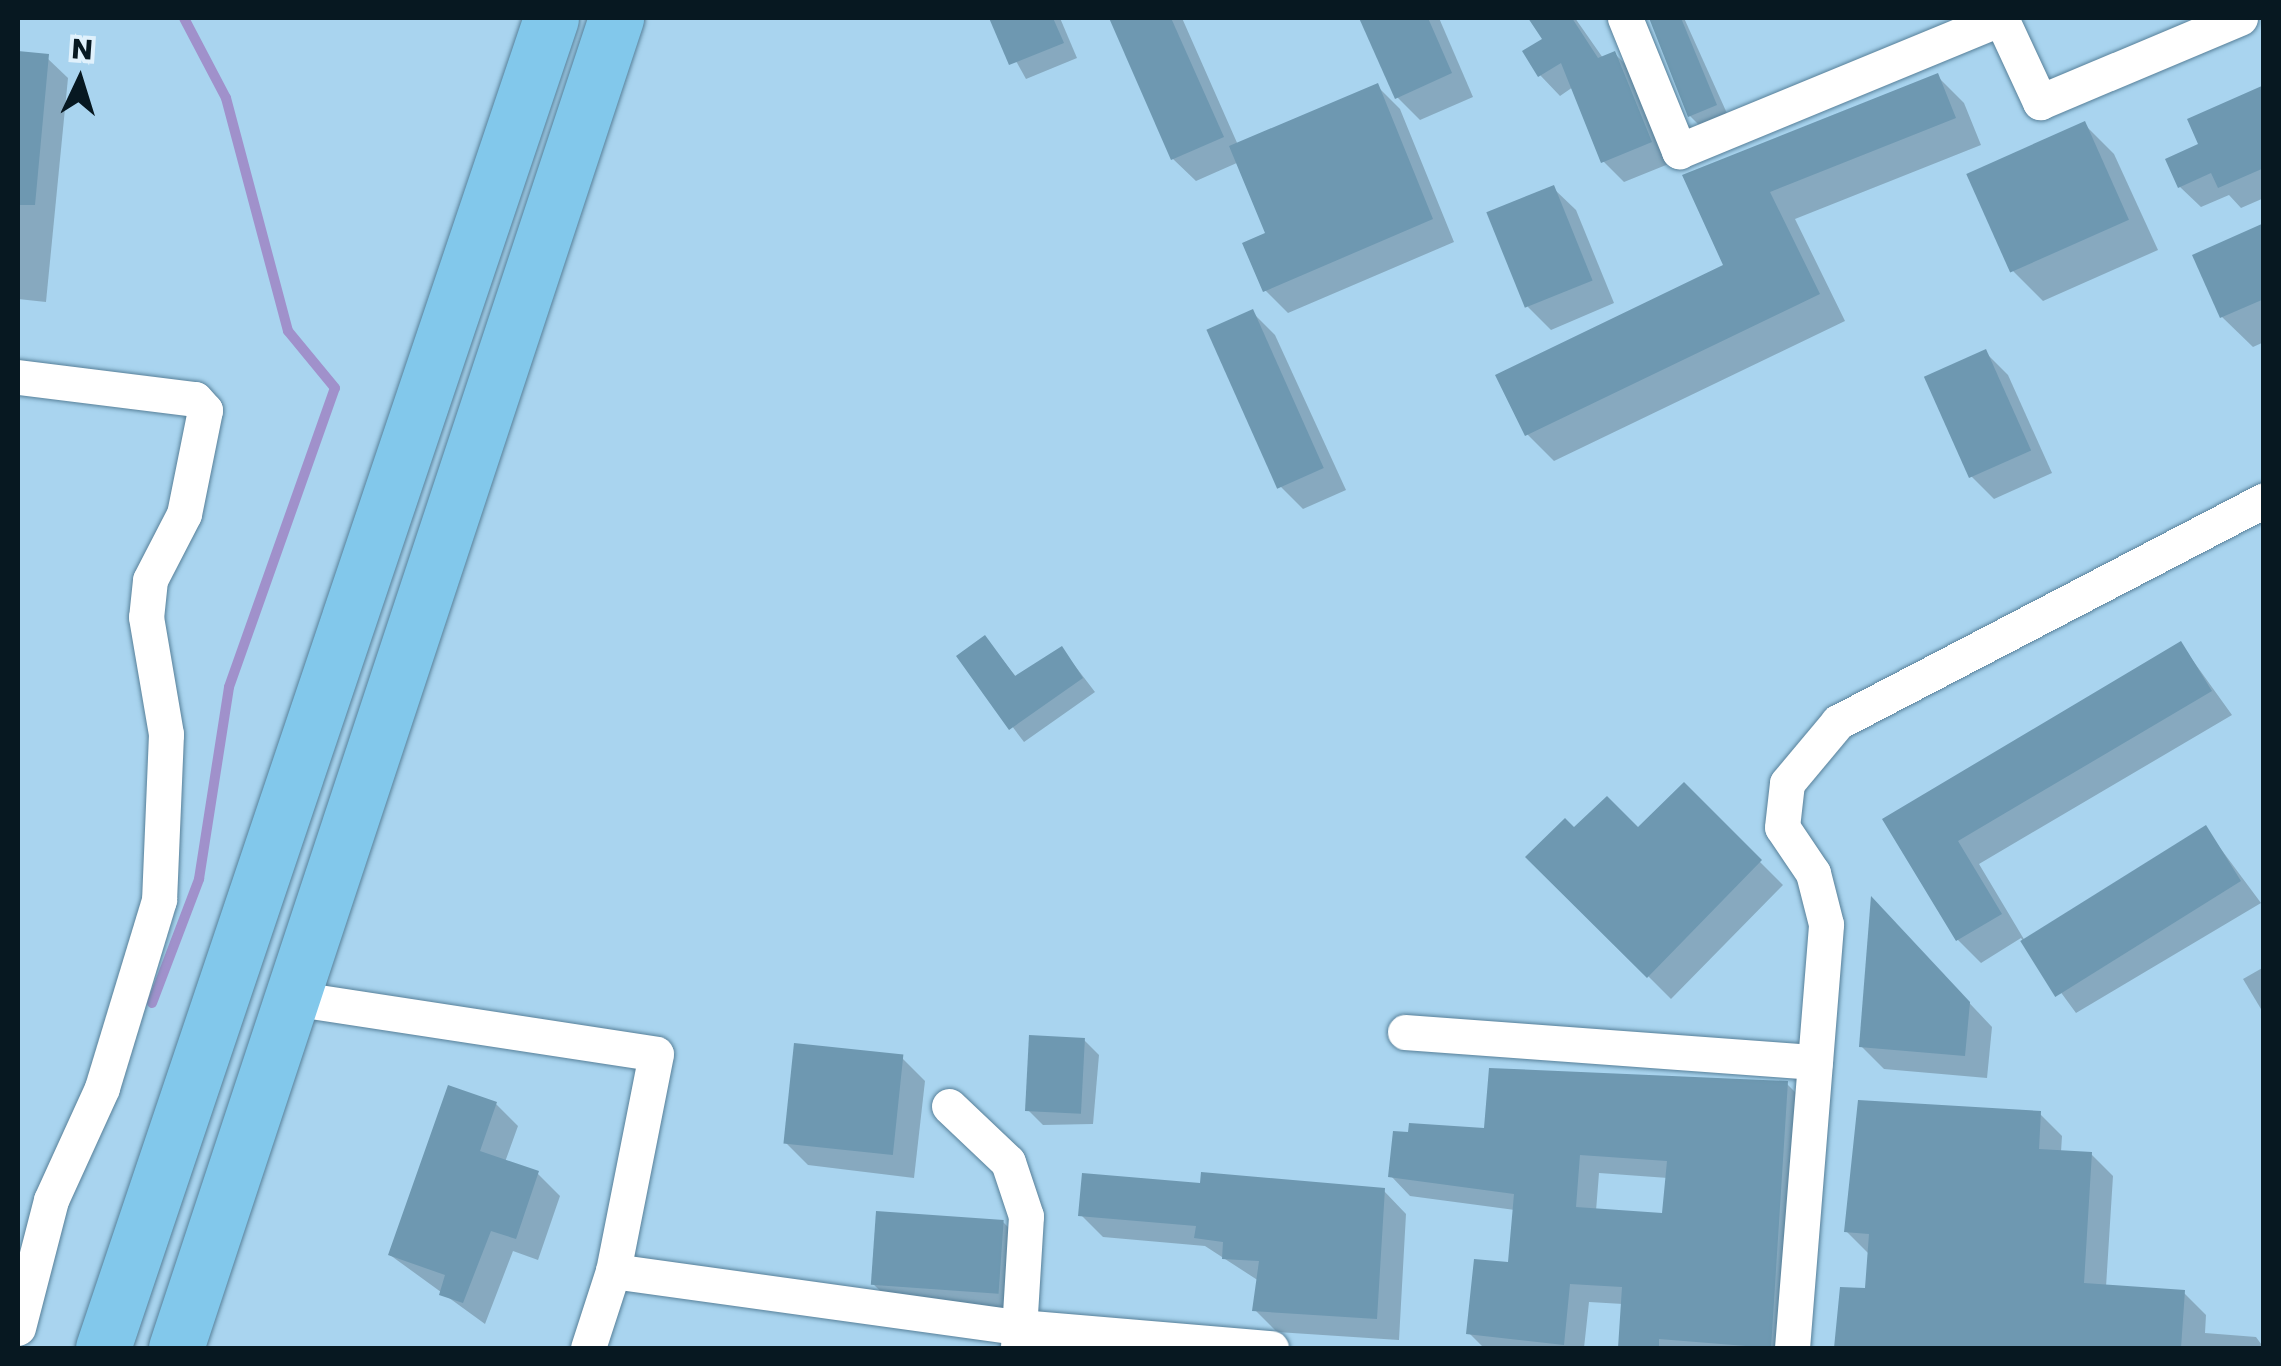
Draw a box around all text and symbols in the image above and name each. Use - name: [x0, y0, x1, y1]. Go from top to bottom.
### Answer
- text: N: [70, 29, 94, 70]
- north arrow: [30, 30, 130, 130]

